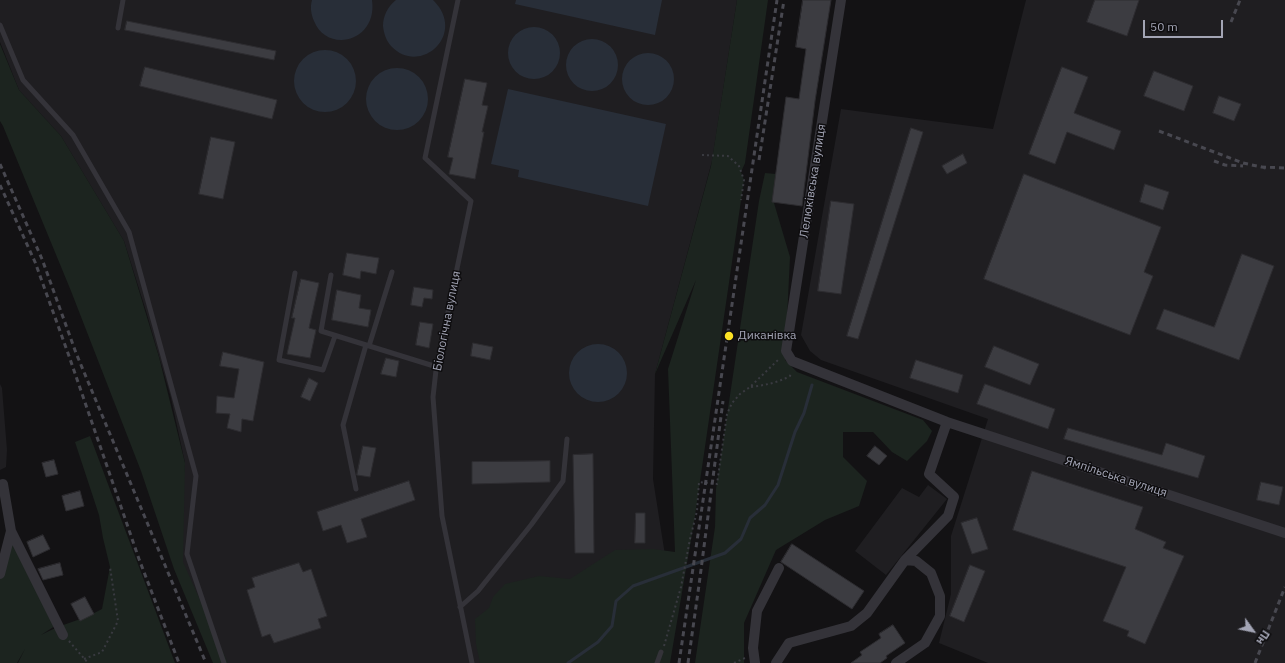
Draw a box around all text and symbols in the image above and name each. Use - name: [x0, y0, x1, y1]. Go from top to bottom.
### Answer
- scale bar: [1145, 12, 1225, 38]
- text: 50 m: [1150, 19, 1178, 34]
- street label: Лелюківська вулиця: [797, 123, 829, 239]
- street label: Біологічна вулиця: [430, 270, 464, 372]
- place label: Диканівка: [738, 329, 796, 343]
- marker: Диканівка: [723, 330, 735, 342]
- street label: Ямпільська вулиця: [1063, 454, 1169, 500]
- north arrow: [1233, 611, 1273, 651]
- text: Пн: [1253, 628, 1273, 647]

